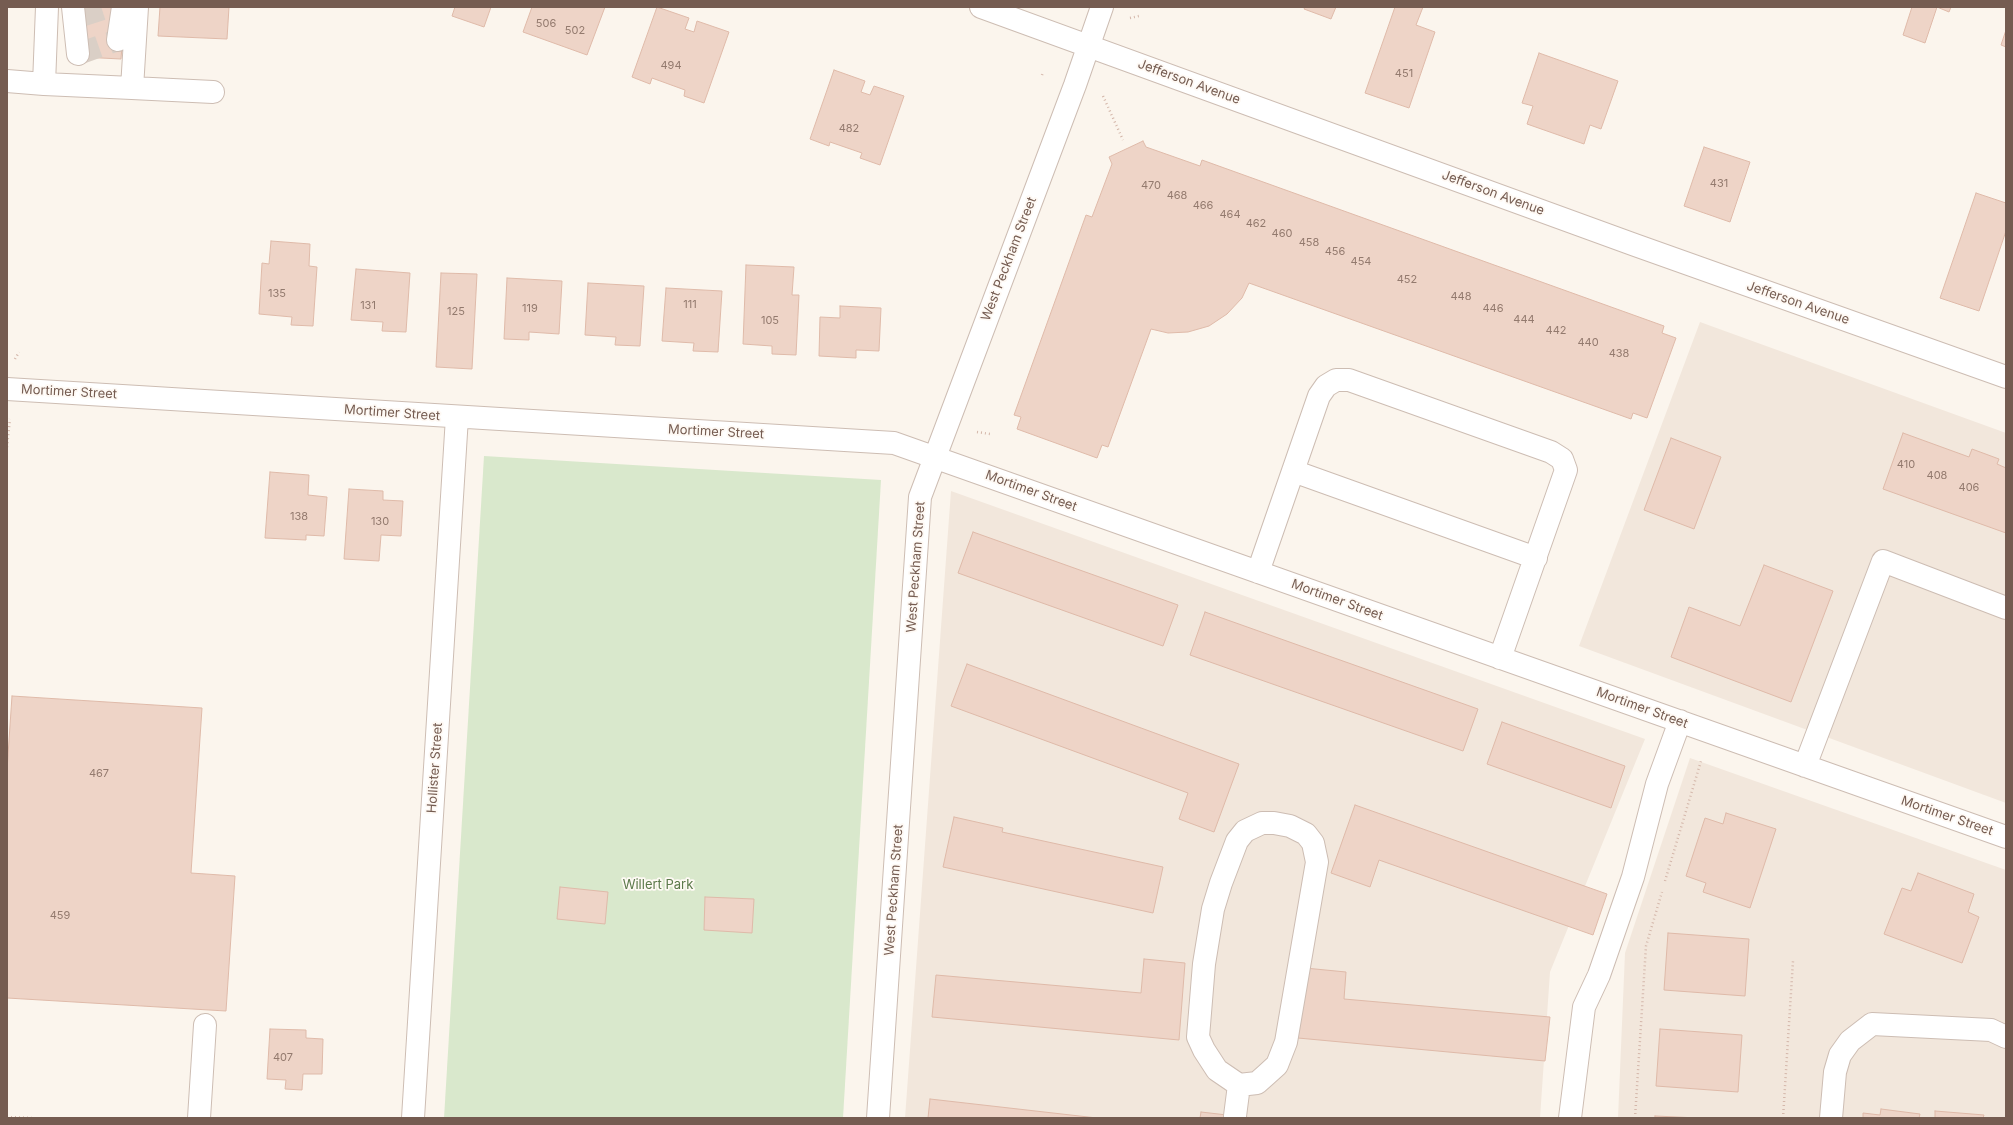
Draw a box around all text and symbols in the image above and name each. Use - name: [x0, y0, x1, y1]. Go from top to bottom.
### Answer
- house number: 506: [536, 17, 556, 31]
- house number: 502: [565, 24, 585, 38]
- street label: Jefferson Avenue: [1136, 56, 1242, 108]
- house number: 494: [660, 59, 682, 73]
- house number: 451: [1395, 67, 1413, 81]
- house number: 482: [839, 122, 859, 136]
- street label: Jefferson Avenue: [1440, 167, 1546, 219]
- house number: 431: [1710, 177, 1728, 191]
- house number: 470: [1141, 179, 1161, 193]
- house number: 468: [1167, 189, 1187, 203]
- street label: West Peckham Street: [978, 195, 1040, 323]
- house number: 466: [1193, 199, 1213, 213]
- house number: 464: [1219, 208, 1241, 222]
- house number: 462: [1246, 217, 1266, 231]
- house number: 460: [1272, 227, 1292, 241]
- house number: 458: [1299, 236, 1319, 250]
- house number: 456: [1325, 245, 1345, 259]
- house number: 454: [1351, 255, 1371, 269]
- house number: 452: [1397, 273, 1417, 287]
- street label: Jefferson Avenue: [1744, 278, 1852, 328]
- house number: 135: [268, 287, 286, 301]
- house number: 448: [1450, 290, 1472, 304]
- house number: 111: [683, 298, 697, 312]
- house number: 131: [360, 299, 376, 313]
- house number: 119: [522, 302, 538, 316]
- house number: 446: [1482, 302, 1504, 316]
- house number: 125: [447, 305, 465, 319]
- house number: 444: [1513, 313, 1535, 327]
- house number: 105: [761, 314, 779, 328]
- house number: 442: [1546, 324, 1566, 338]
- house number: 440: [1577, 336, 1599, 350]
- house number: 438: [1609, 347, 1629, 361]
- street label: Mortimer Street: [21, 382, 117, 402]
- street label: Mortimer Street: [343, 402, 441, 424]
- street label: Mortimer Street: [668, 422, 764, 442]
- house number: 410: [1897, 458, 1915, 472]
- street label: Mortimer Street: [983, 467, 1079, 515]
- house number: 408: [1927, 469, 1947, 483]
- house number: 406: [1959, 481, 1979, 495]
- street label: West Peckham Street: [904, 501, 928, 633]
- house number: 138: [290, 510, 308, 524]
- house number: 130: [371, 515, 389, 529]
- street label: Mortimer Street: [1289, 576, 1385, 624]
- street label: Mortimer Street: [1594, 684, 1690, 732]
- street label: Hollister Street: [424, 722, 446, 814]
- house number: 467: [89, 767, 109, 781]
- street label: Mortimer Street: [1899, 793, 1995, 839]
- street label: West Peckham Street: [882, 824, 906, 956]
- park label: Willert Park: [623, 877, 693, 893]
- house number: 459: [50, 909, 70, 923]
- house number: 407: [273, 1051, 293, 1065]

